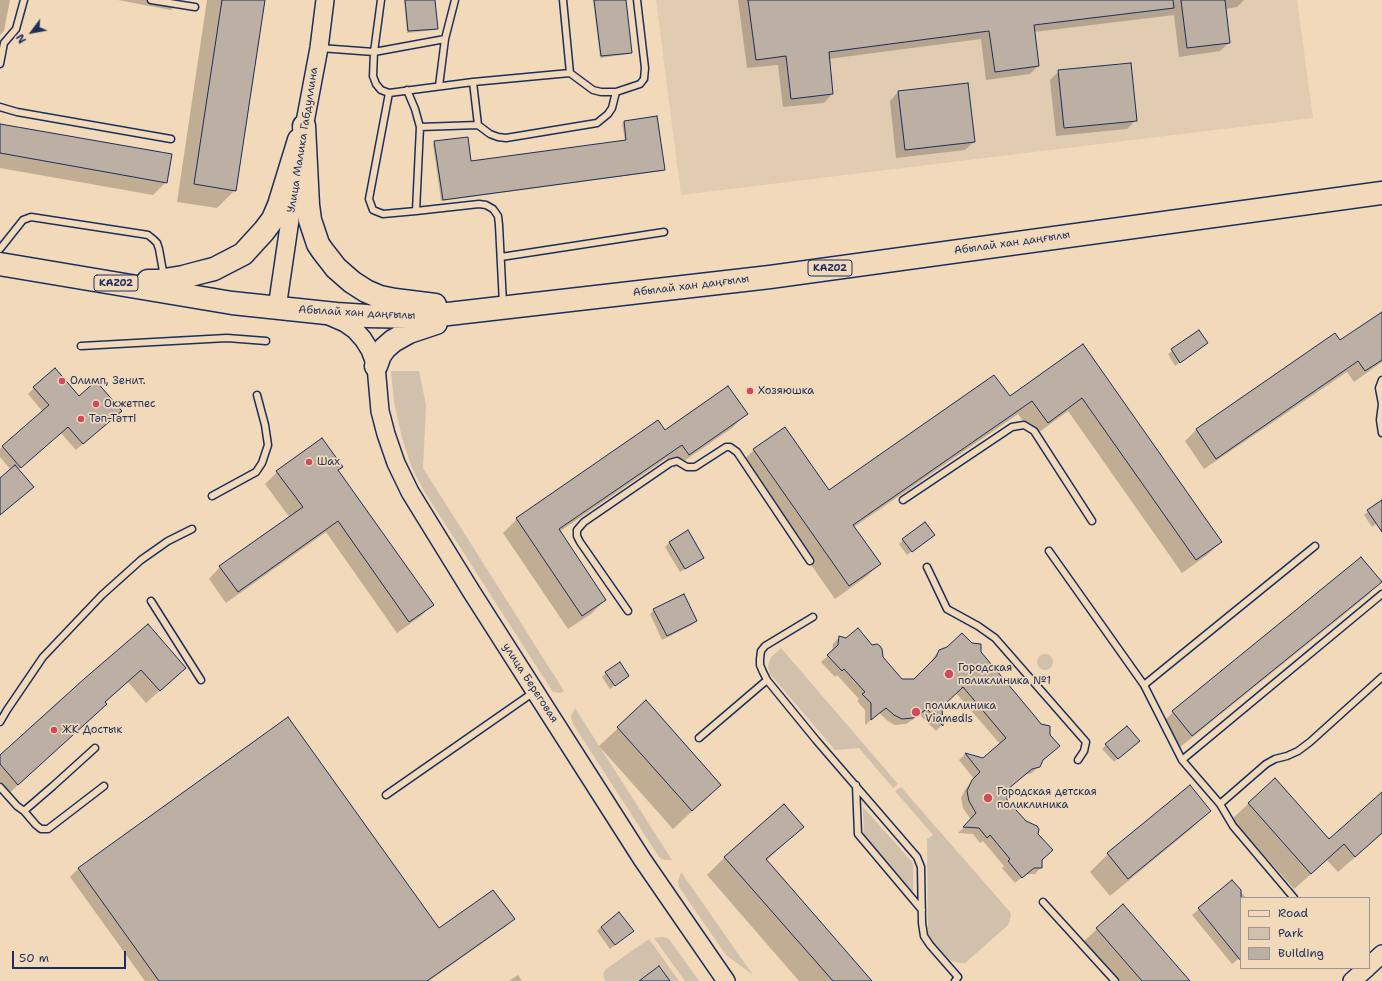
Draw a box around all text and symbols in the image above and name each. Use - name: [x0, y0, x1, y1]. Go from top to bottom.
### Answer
- north arrow: [12, 12, 52, 52]
- text: N: [13, 31, 30, 46]
- street label: Улица Малика Габдуллина: [285, 66, 321, 214]
- street label: Абылай хан даңғылы: [953, 228, 1071, 258]
- road number: KАZ02: [808, 260, 852, 276]
- street label: Абылай хан даңғылы: [632, 272, 750, 300]
- road number: KАZ02: [94, 275, 138, 291]
- street label: Абылай хан даңғылы: [298, 303, 416, 323]
- place label: Олимп, Зенит.: [70, 374, 146, 388]
- marker: Олимп, Зенит.: [57, 376, 67, 386]
- place label: Хозяюшка: [758, 384, 814, 398]
- marker: Хозяюшка: [745, 386, 755, 396]
- place label: Окжетпес: [104, 397, 156, 411]
- marker: Окжетпес: [91, 399, 101, 409]
- place label: Тәп-Тәтті: [89, 412, 136, 426]
- marker: Тәп-Тәтті: [76, 414, 86, 424]
- place label: Шах: [317, 455, 340, 469]
- marker: Шах: [304, 457, 314, 467]
- street label: улица Береговая: [499, 641, 561, 725]
- place label: Городская поликлиника №1: [958, 661, 1051, 687]
- marker: Городская поликлиника №1: [943, 668, 955, 680]
- place label: поликлиника Viamedis: [925, 699, 996, 725]
- marker: поликлиника Viamedis: [910, 706, 922, 718]
- place label: ЖК Достык: [62, 723, 122, 737]
- marker: ЖК Достык: [49, 725, 59, 735]
- place label: Городская детская поликлиника: [997, 785, 1097, 811]
- marker: Городская детская поликлиника: [982, 792, 994, 804]
- legend: [1240, 897, 1370, 969]
- text: Road: [1278, 905, 1308, 921]
- text: Park: [1278, 925, 1304, 941]
- scale bar: [14, 943, 128, 969]
- text: Building: [1278, 945, 1324, 961]
- text: 50 m: [19, 950, 49, 966]

